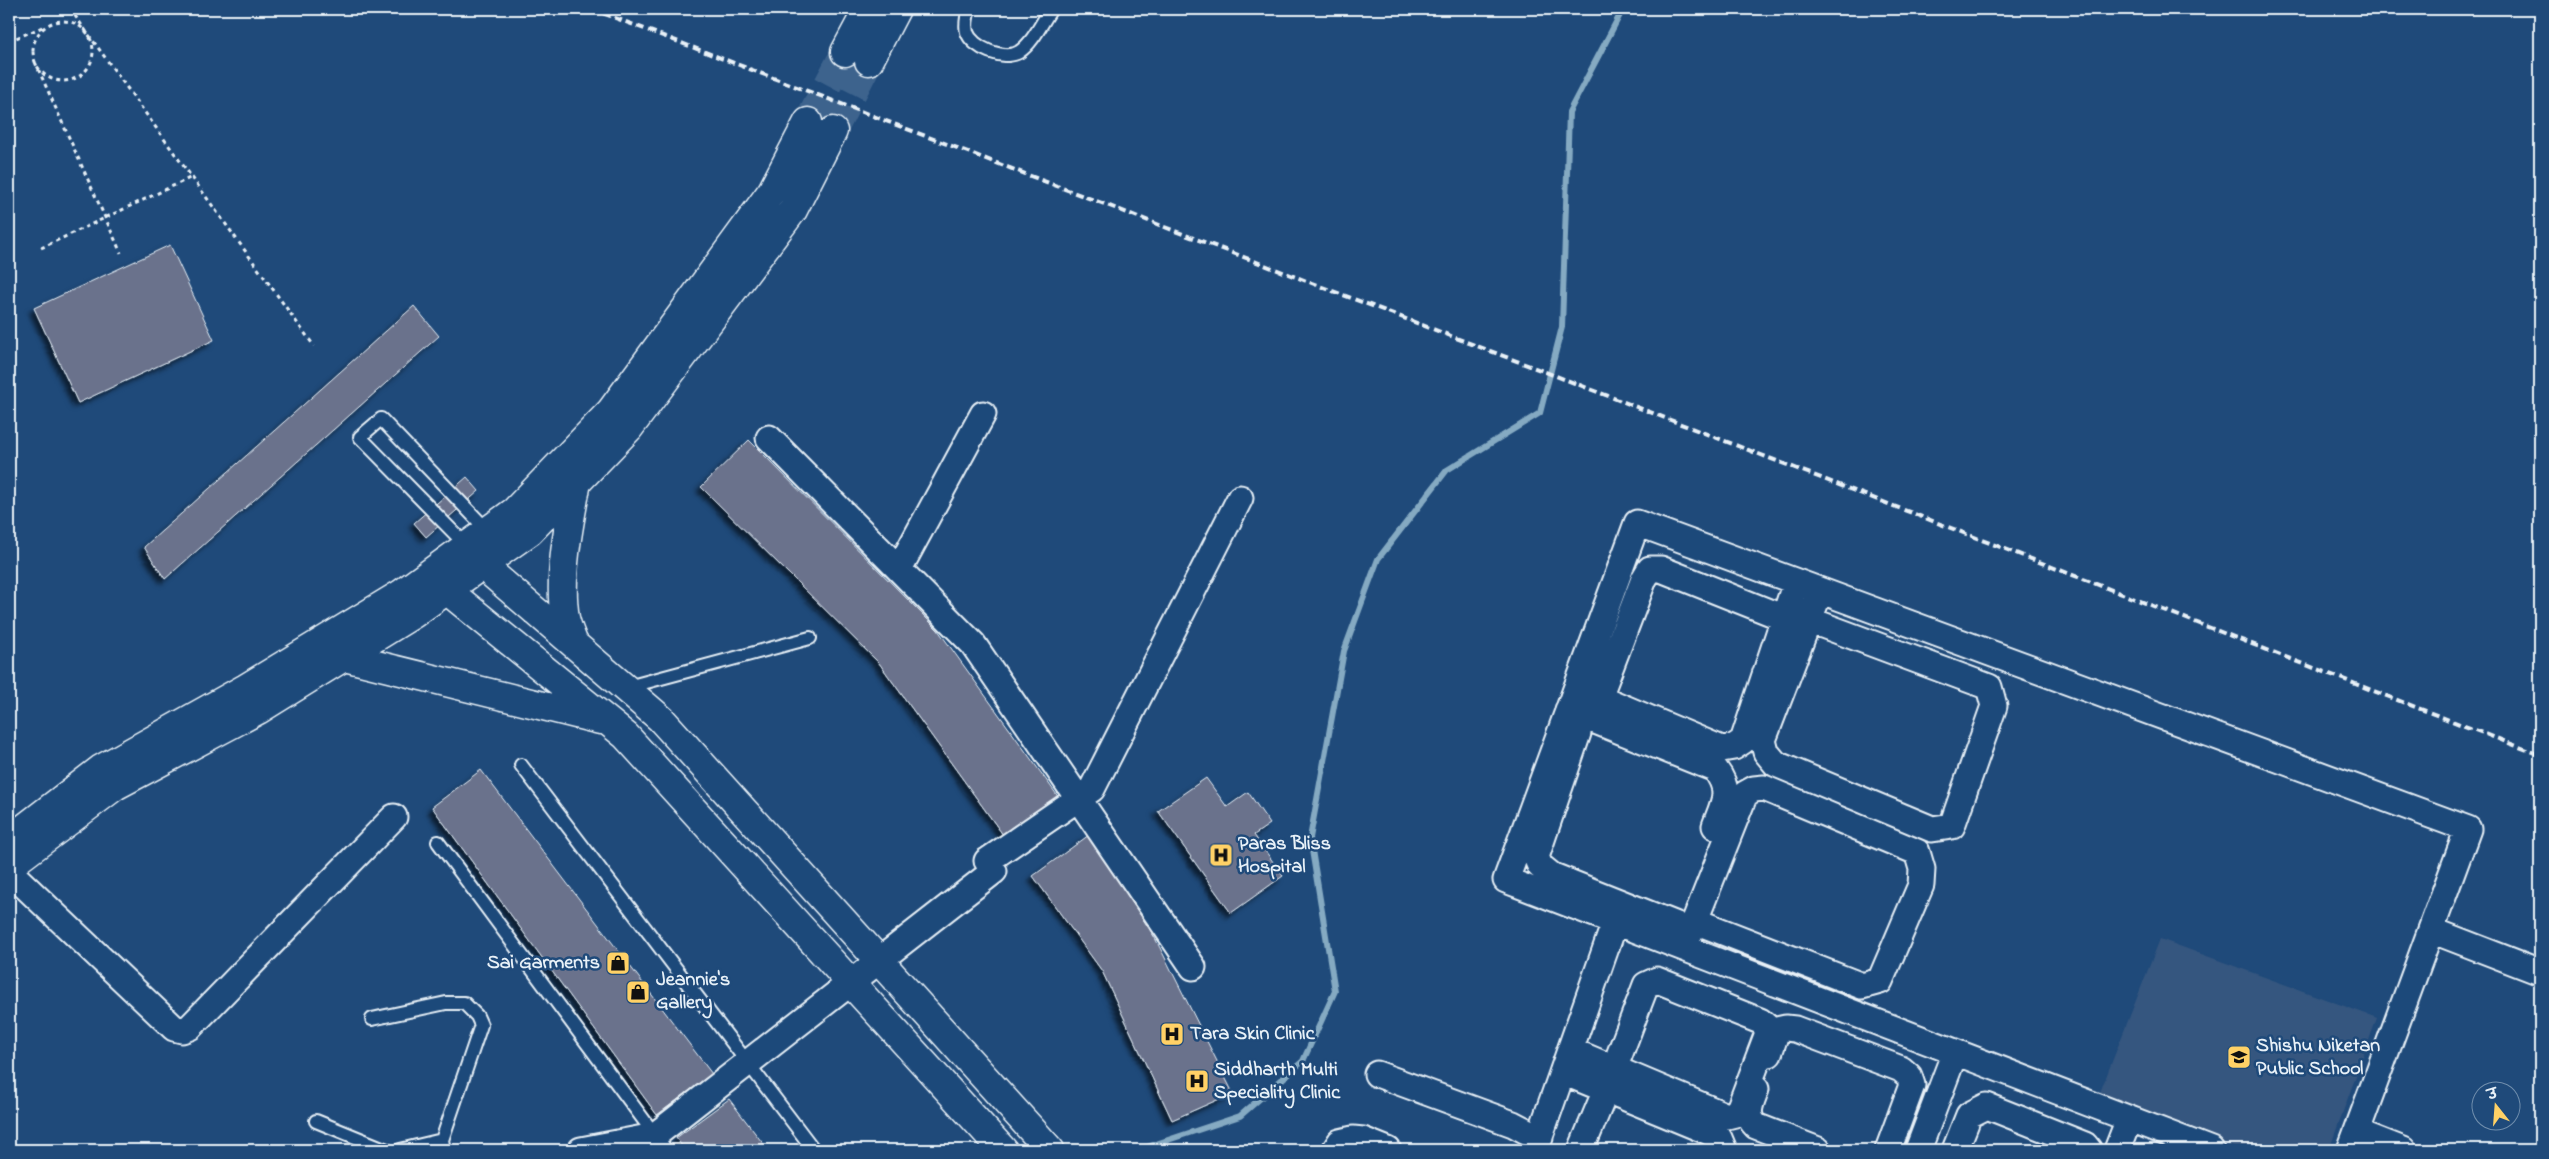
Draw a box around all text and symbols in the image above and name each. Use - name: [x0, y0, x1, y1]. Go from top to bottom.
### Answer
- place label: Paras Bliss Hospital: [1238, 830, 1331, 882]
- hospital icon: Paras Bliss Hospital: [1208, 842, 1234, 868]
- place label: Sai Garments: [487, 949, 600, 978]
- shop icon: Sai Garments: [605, 950, 631, 976]
- place label: Jeannie's Gallery: [656, 966, 730, 1019]
- shop icon: Jeannie's Gallery: [625, 979, 651, 1005]
- place label: Tara Skin Clinic: [1190, 1020, 1316, 1049]
- hospital icon: Tara Skin Clinic: [1159, 1021, 1185, 1047]
- place label: Shishu Niketan Public School: [2256, 1032, 2380, 1084]
- school or university icon: Shishu Niketan Public School: [2226, 1044, 2252, 1070]
- place label: Siddharth Multi Speciality Clinic: [1214, 1056, 1341, 1109]
- hospital icon: Siddharth Multi Speciality Clinic: [1184, 1068, 1210, 1094]
- north arrow: [2472, 1082, 2522, 1132]
- text: उ: [2483, 1083, 2502, 1107]

